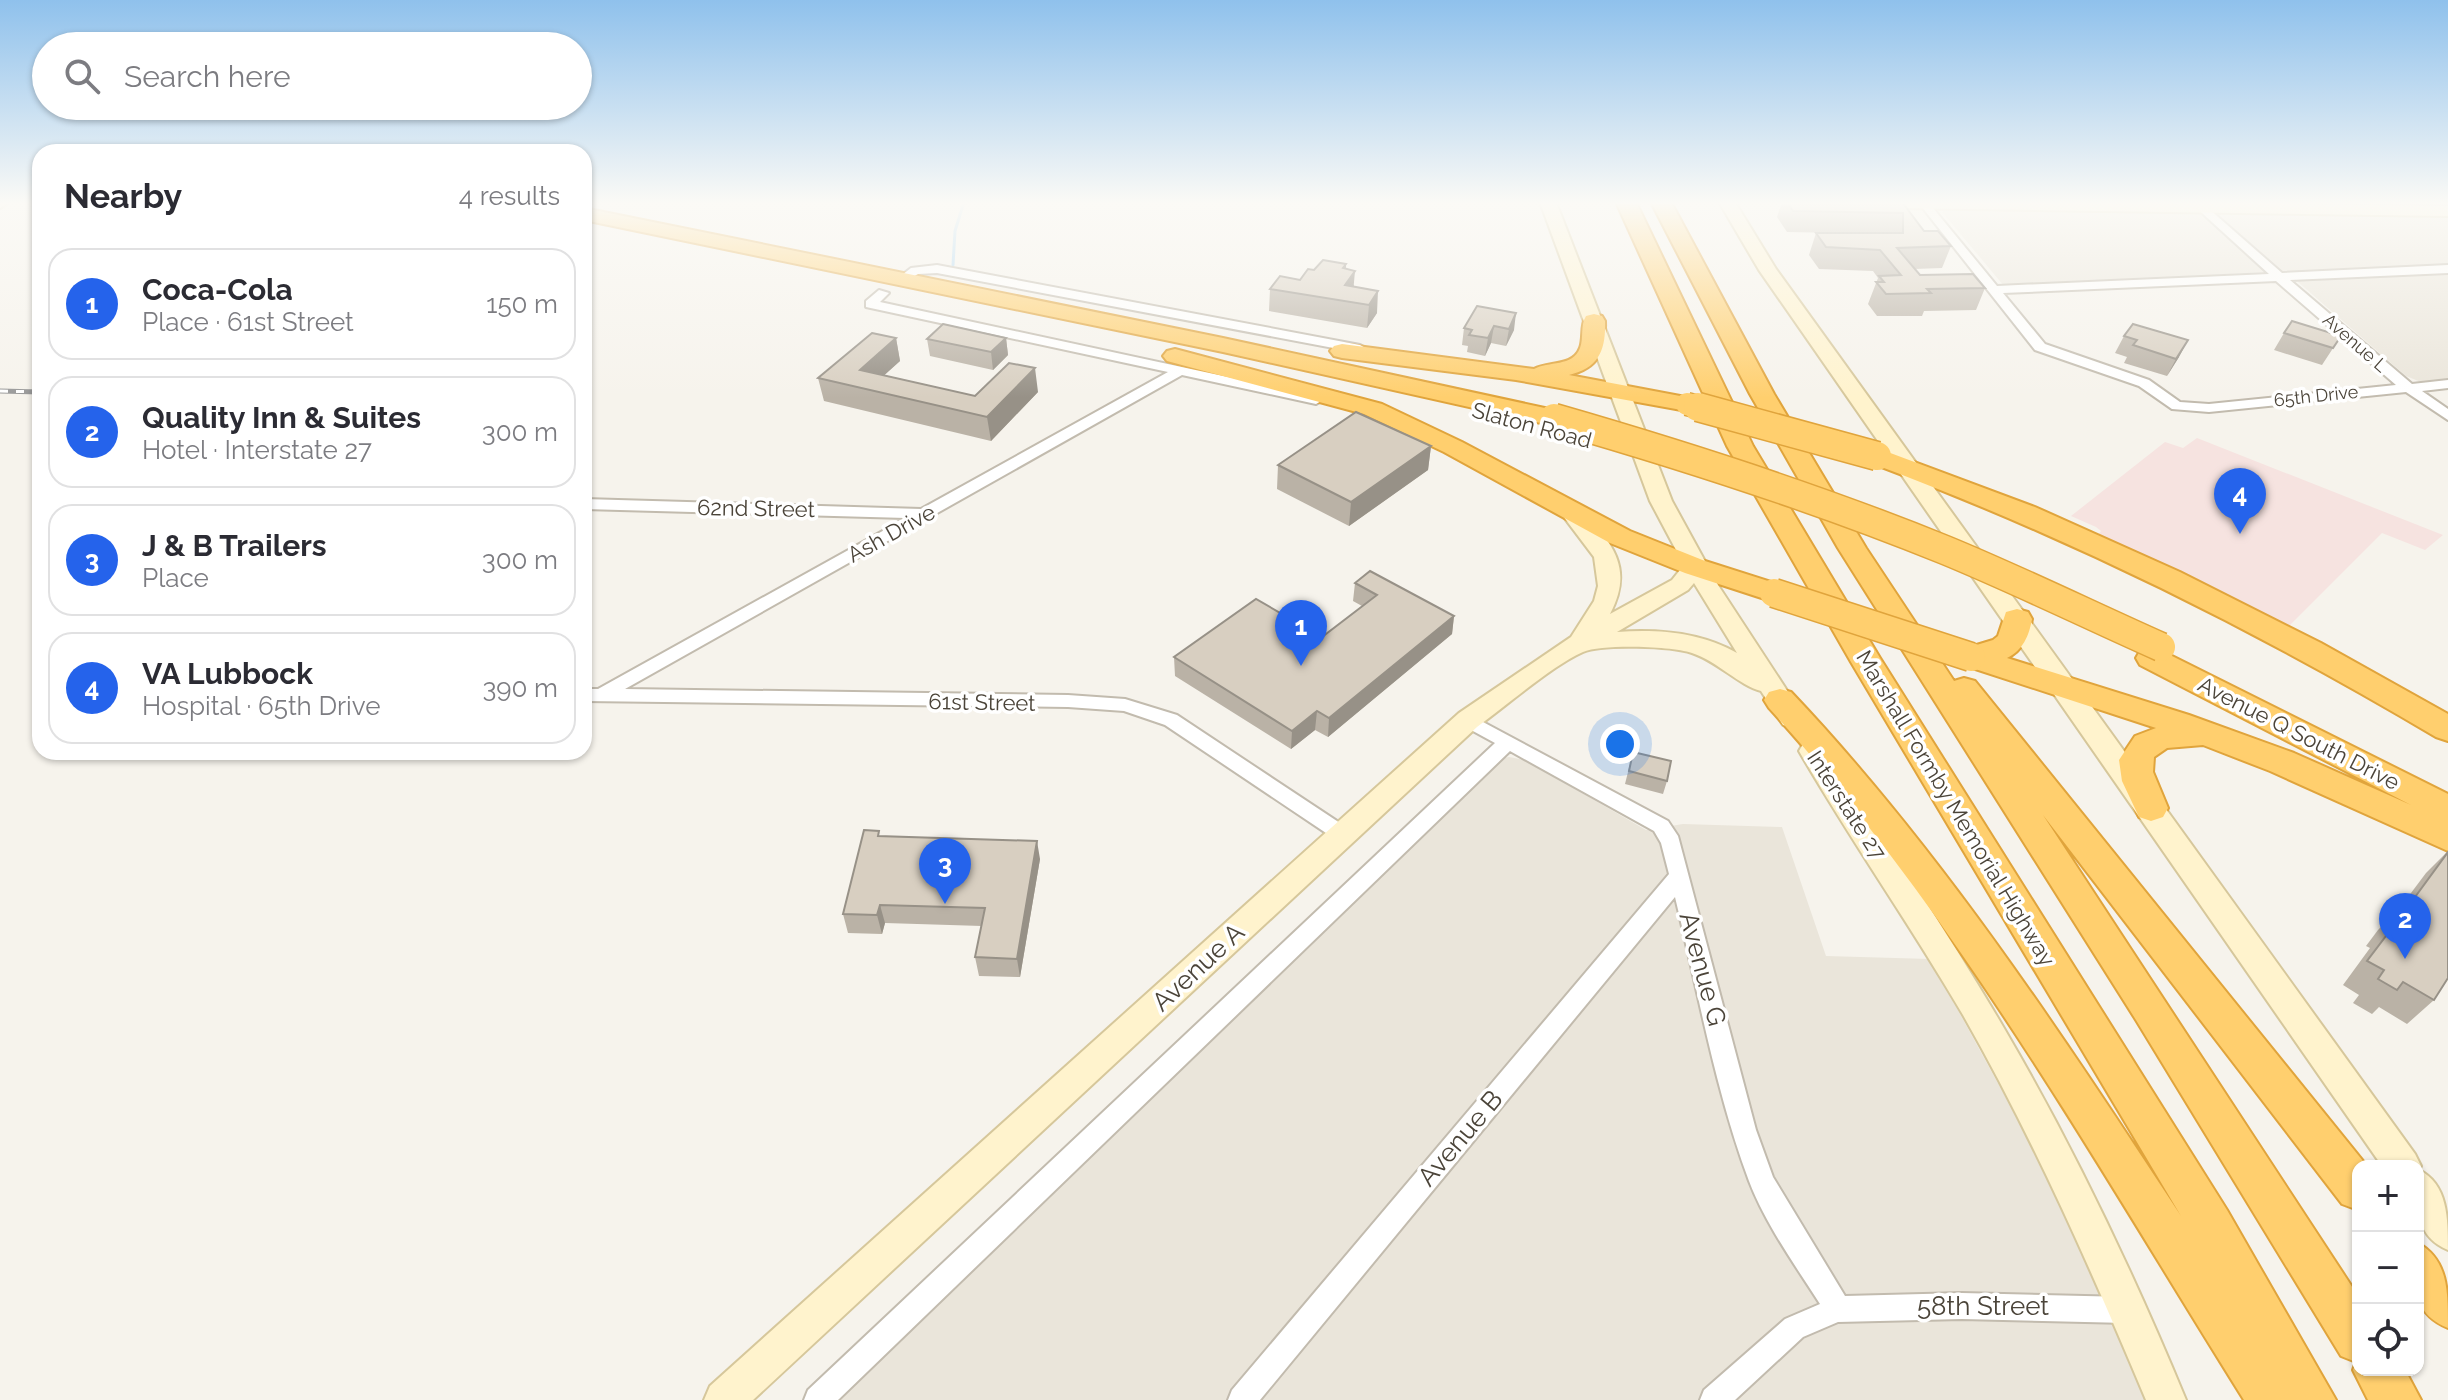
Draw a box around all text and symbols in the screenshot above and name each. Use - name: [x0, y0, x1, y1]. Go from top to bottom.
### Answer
- search box: [32, 32, 592, 120]
- icon: search: [60, 54, 104, 98]
- text: Search here: [124, 59, 291, 94]
- text: Nearby: [64, 176, 182, 216]
- text: 4 results: [459, 181, 560, 211]
- text: Coca-Cola: [142, 272, 293, 307]
- text: 1: [86, 289, 98, 319]
- text: 150 m: [486, 289, 558, 319]
- text: Place · 61st Street: [142, 307, 354, 337]
- street label: Avenue L: [2319, 309, 2392, 377]
- street label: 65th Drive: [2273, 381, 2360, 410]
- street label: Slaton Road: [1469, 397, 1595, 453]
- text: Quality Inn & Suites: [142, 400, 421, 435]
- text: 2: [85, 417, 99, 447]
- text: 300 m: [482, 417, 558, 447]
- text: Hotel · Interstate 27: [142, 435, 372, 465]
- pin: 4: [2214, 468, 2266, 534]
- street label: 62nd Street: [697, 494, 816, 522]
- street label: Ash Drive: [843, 498, 939, 568]
- text: J & B Trailers: [142, 528, 327, 563]
- text: 3: [85, 545, 99, 575]
- text: 300 m: [482, 545, 558, 575]
- text: Place: [142, 563, 209, 593]
- pin: 1: [1275, 600, 1327, 666]
- street label: Marshall Formby Memorial Highway: [1851, 645, 2061, 971]
- text: VA Lubbock: [142, 656, 313, 691]
- street label: Avenue Q South Drive: [2194, 671, 2404, 795]
- text: 4: [85, 673, 99, 703]
- text: 390 m: [482, 673, 558, 703]
- street label: 61st Street: [928, 688, 1036, 716]
- text: Hospital · 65th Drive: [142, 691, 380, 721]
- your location: [1600, 724, 1640, 764]
- street label: Interstate 27: [1802, 746, 1892, 865]
- pin: 3: [919, 838, 971, 904]
- pin: 2: [2379, 893, 2431, 959]
- street label: Avenue G: [1673, 909, 1733, 1029]
- street label: Avenue A: [1146, 917, 1250, 1017]
- street label: Avenue B: [1411, 1084, 1509, 1192]
- map controls: [2352, 1160, 2424, 1376]
- button: +: [2352, 1160, 2424, 1232]
- button: −: [2352, 1232, 2424, 1304]
- street label: 58th Street: [1917, 1291, 2049, 1321]
- button: locate: [2352, 1304, 2424, 1376]

